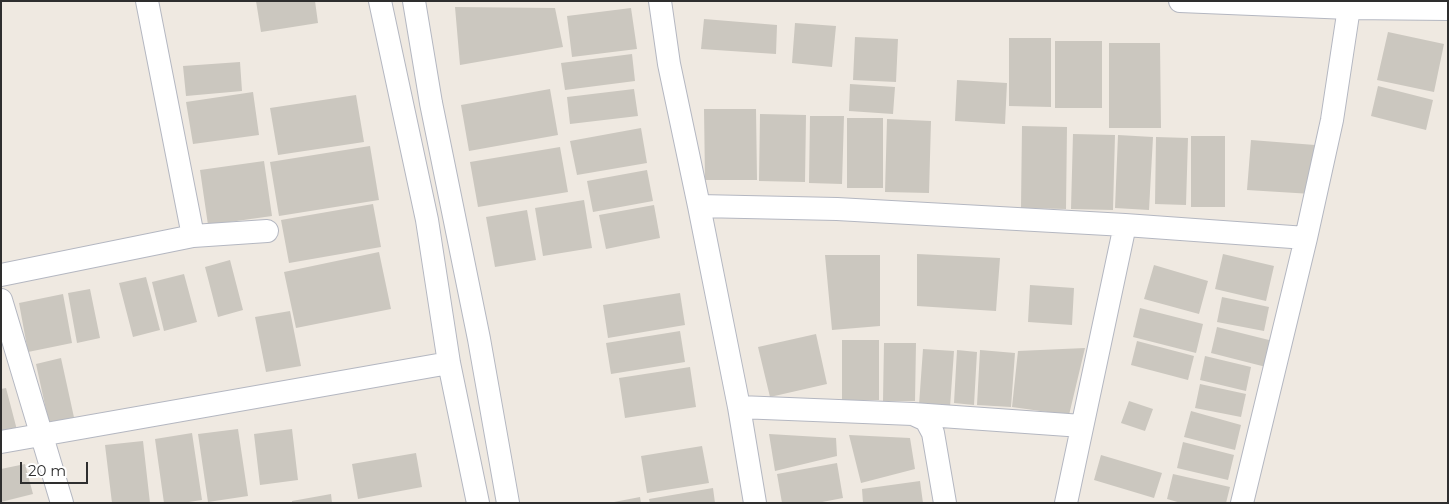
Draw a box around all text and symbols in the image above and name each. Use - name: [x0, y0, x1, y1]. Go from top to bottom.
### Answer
- scale bar: [22, 452, 90, 484]
- text: 20 m: [28, 461, 66, 480]

